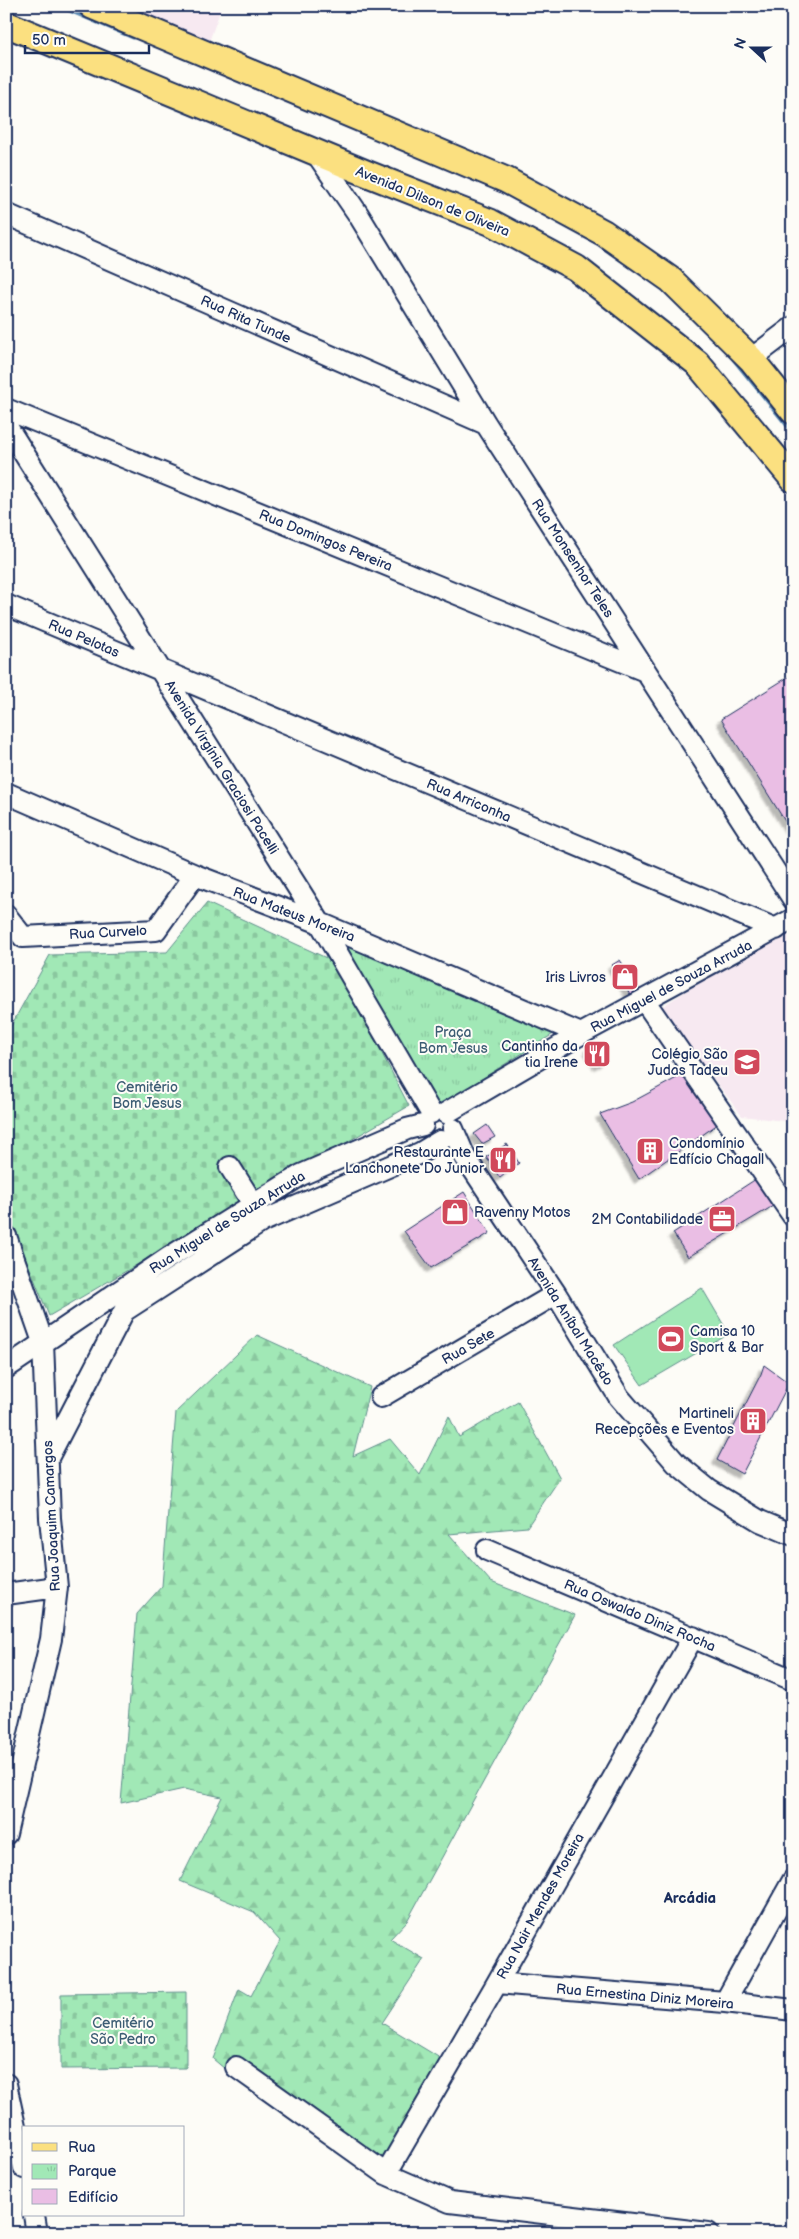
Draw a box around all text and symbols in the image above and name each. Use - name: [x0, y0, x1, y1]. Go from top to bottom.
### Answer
- scale bar: [25, 22, 149, 54]
- north arrow: [726, 22, 776, 72]
- text: 50 m: [32, 31, 66, 50]
- text: N: [731, 36, 750, 51]
- street label: Avenida Dilson de Oliveira: [353, 163, 512, 240]
- street label: Rua Rita Tunde: [198, 292, 294, 347]
- street label: Rua Monsenhor Teles: [528, 496, 617, 621]
- street label: Rua Domingos Pereira: [257, 506, 395, 575]
- street label: Rua Pelotas: [46, 616, 122, 661]
- street label: Avenida Virgínia Graciosi Pacelli: [161, 677, 282, 857]
- street label: Rua Arriconha: [424, 775, 514, 826]
- street label: Rua Mateus Moreira: [230, 883, 357, 946]
- street label: Rua Curvelo: [69, 922, 148, 943]
- street label: Rua Miguel de Souza Arruda: [588, 937, 755, 1036]
- shop icon: Iris Livros: [610, 962, 640, 992]
- place label: Iris Livros: [545, 969, 606, 986]
- park label: Praça Bom Jesus: [418, 1024, 488, 1057]
- place label: Cantinho da tia Irene: [501, 1038, 578, 1071]
- restaurant icon: Cantinho da tia Irene: [582, 1039, 612, 1069]
- place label: Colégio São Judas Tadeu: [648, 1046, 728, 1079]
- school or university icon: Colégio São Judas Tadeu: [732, 1047, 762, 1077]
- park label: Cemitério Bom Jesus: [112, 1079, 182, 1112]
- place label: Condomínio Edfício Chagall: [669, 1135, 764, 1168]
- building icon: Condomínio Edfício Chagall: [635, 1136, 665, 1166]
- place label: Restaurante E Lanchonete Do Junior: [345, 1144, 485, 1177]
- restaurant icon: Restaurante E Lanchonete Do Junior: [488, 1145, 518, 1175]
- street label: Rua Miguel de Souza Arruda: [146, 1167, 308, 1277]
- shop icon: Ravenny Motos: [440, 1197, 470, 1227]
- place label: Ravenny Motos: [474, 1204, 570, 1221]
- office icon: 2M Contabilidade: [707, 1204, 737, 1234]
- place label: 2M Contabilidade: [591, 1211, 703, 1228]
- street label: Avenida Aníbal Macêdo: [524, 1254, 617, 1389]
- place label: Camisa 10 Sport & Bar: [690, 1323, 764, 1356]
- sports icon: Camisa 10 Sport & Bar: [656, 1324, 686, 1354]
- street label: Rua Sete: [439, 1325, 498, 1368]
- place label: Martineli Recepções e Eventos: [595, 1405, 734, 1438]
- building icon: Martineli Recepções e Eventos: [738, 1406, 768, 1436]
- street label: Rua Joaquim Camargos: [39, 1440, 64, 1592]
- street label: Rua Oswaldo Diniz Rocha: [561, 1576, 718, 1655]
- street label: Rua Nair Mendes Moreira: [493, 1830, 588, 1982]
- district label: Arcádia: [663, 1889, 716, 1908]
- street label: Rua Ernestina Diniz Moreira: [555, 1980, 735, 2013]
- park label: Cemitério São Pedro: [90, 2015, 156, 2048]
- legend: [22, 2126, 185, 2216]
- text: Rua: [68, 2138, 96, 2157]
- text: Parque: [68, 2162, 117, 2181]
- text: Edifício: [68, 2188, 118, 2207]

